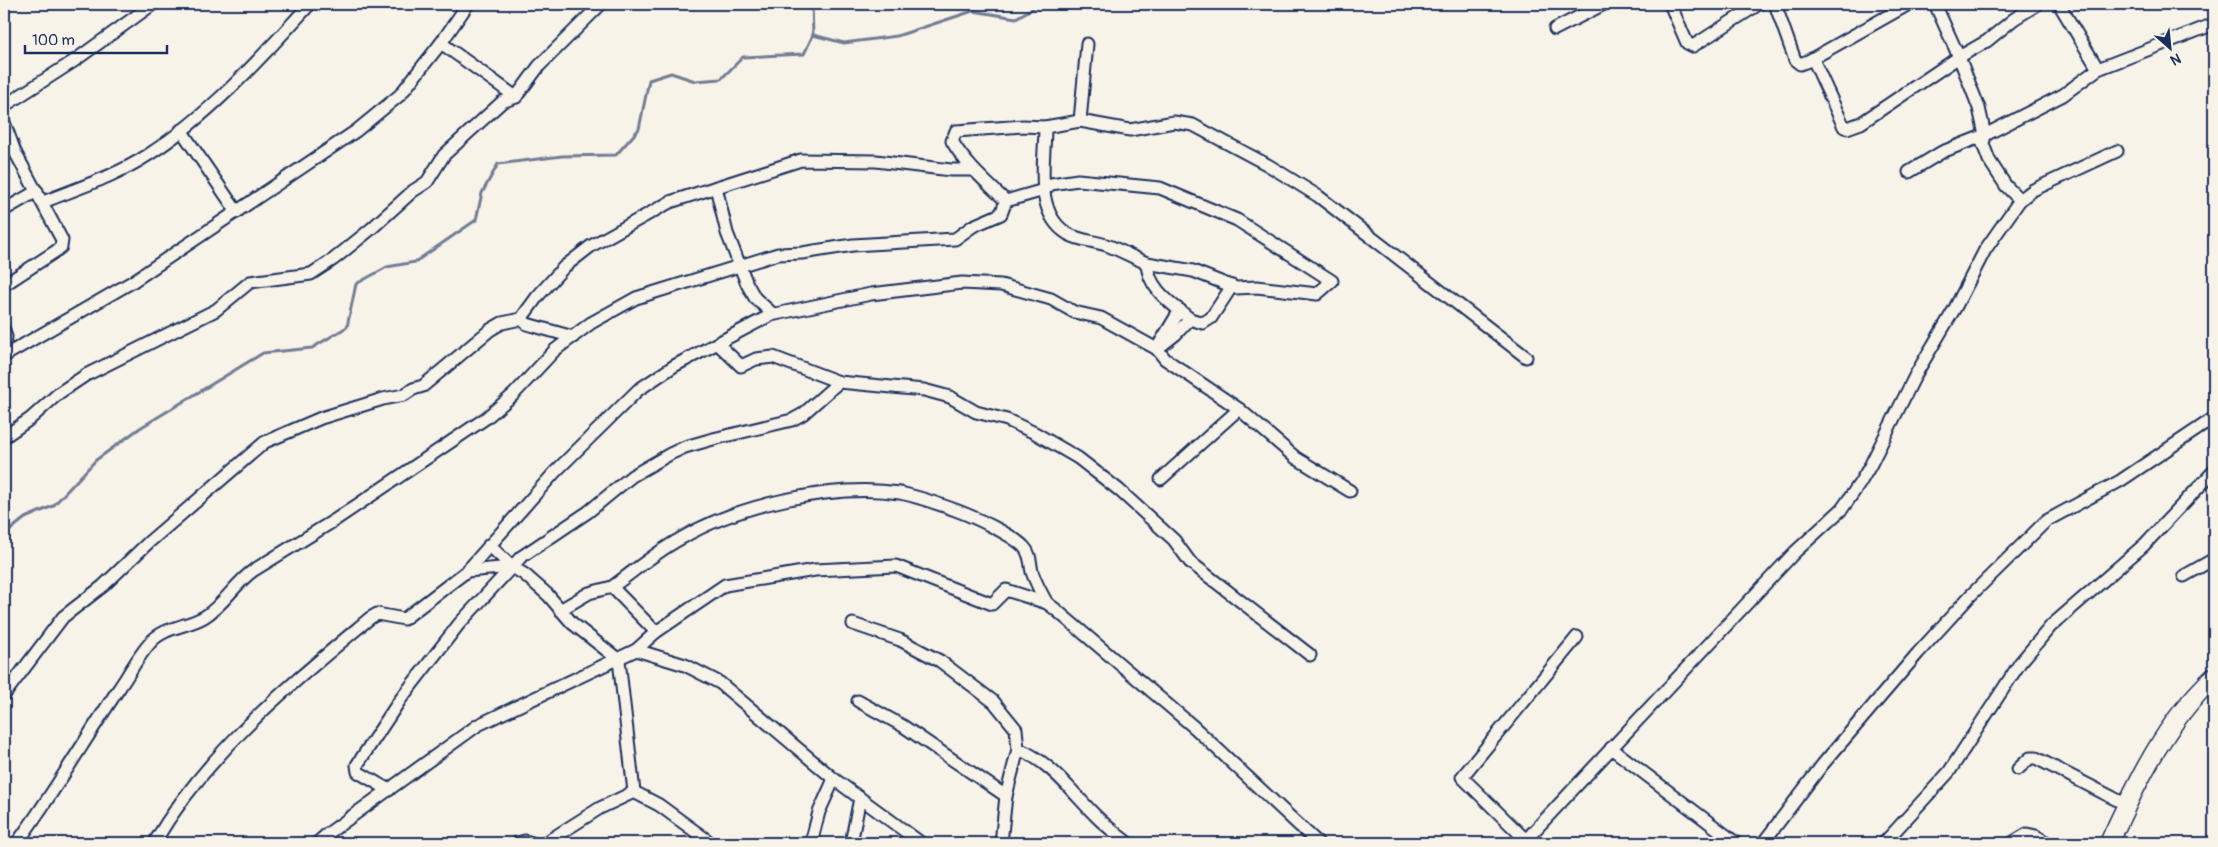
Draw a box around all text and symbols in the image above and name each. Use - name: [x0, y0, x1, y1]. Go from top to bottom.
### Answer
- scale bar: [25, 22, 168, 54]
- north arrow: [2146, 22, 2196, 72]
- text: 100 m: [32, 31, 75, 50]
- text: N: [2168, 49, 2184, 69]

